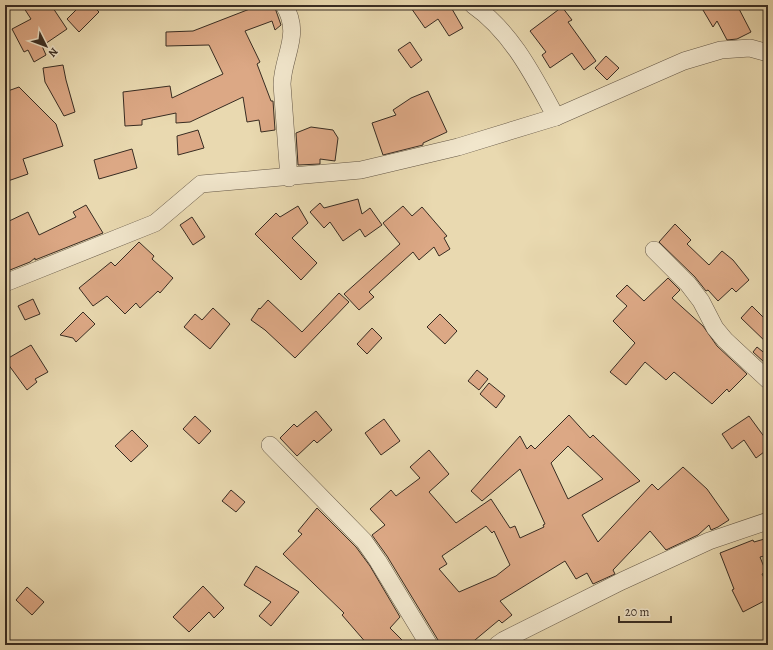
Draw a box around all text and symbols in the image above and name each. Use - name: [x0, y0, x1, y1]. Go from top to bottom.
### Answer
- north arrow: [26, 26, 66, 66]
- text: N: [45, 44, 61, 60]
- scale bar: [619, 598, 671, 624]
- text: 20 m: [625, 604, 649, 620]

